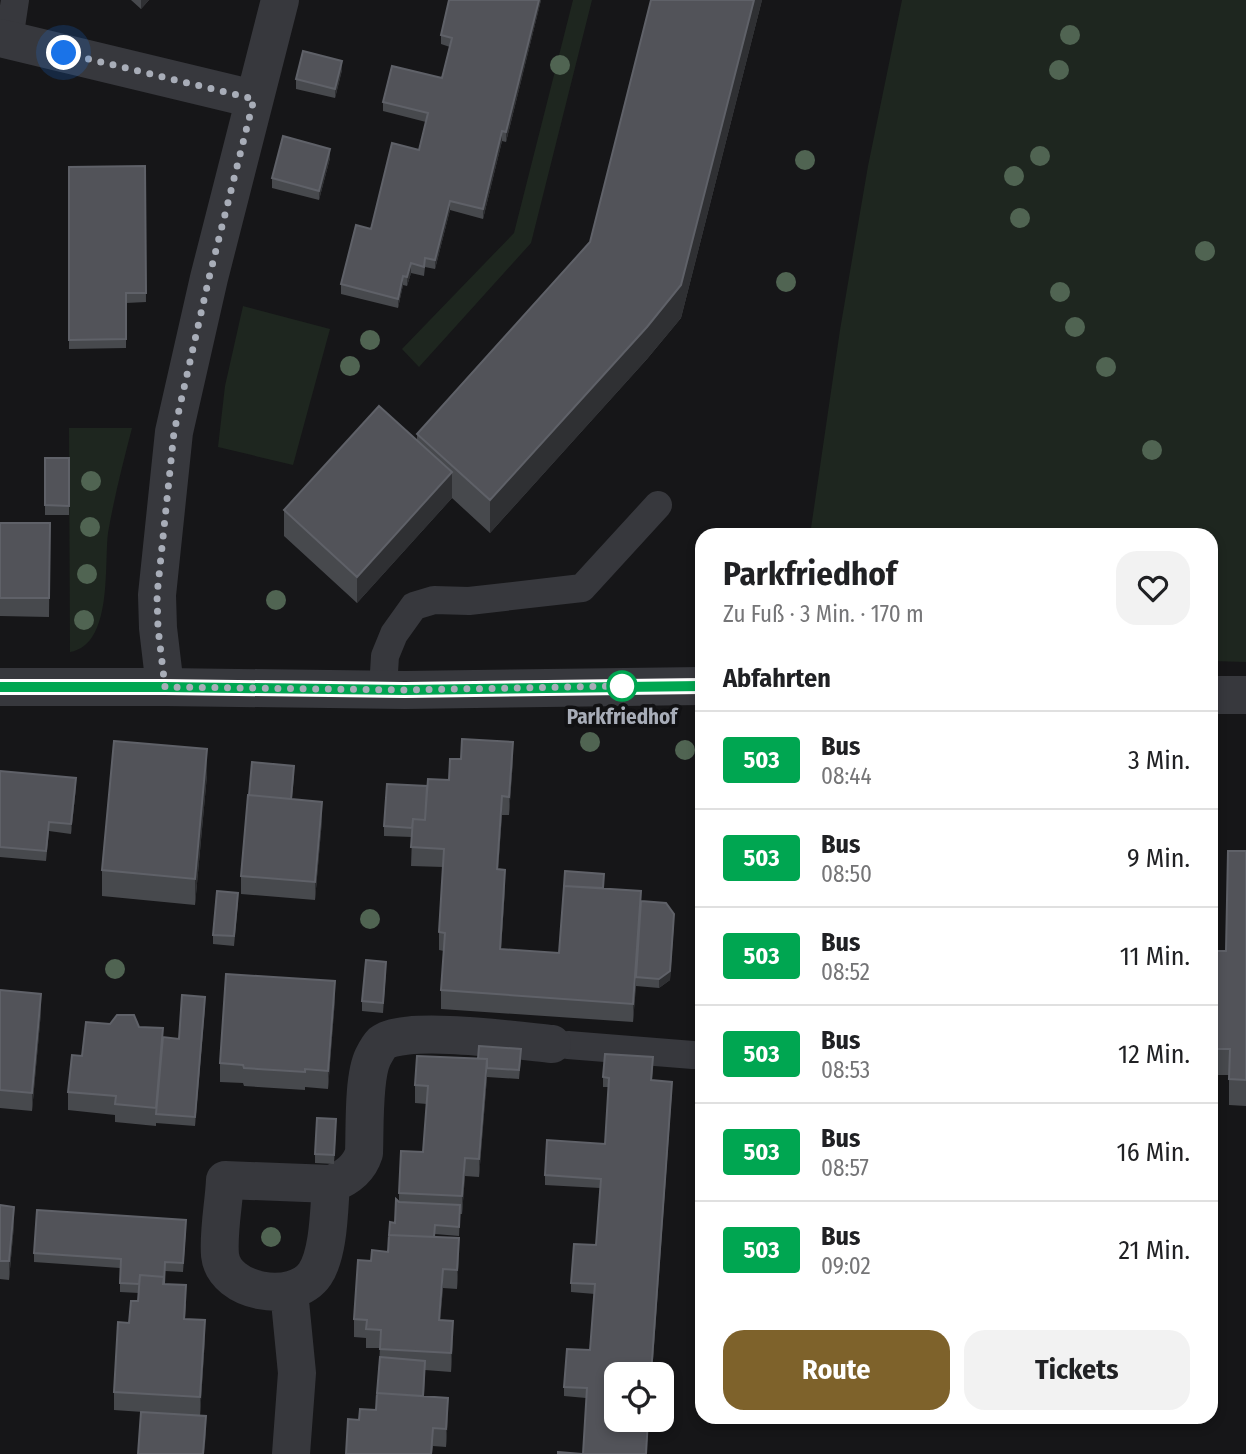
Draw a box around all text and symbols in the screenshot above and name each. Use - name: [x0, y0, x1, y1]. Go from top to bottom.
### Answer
- your location: [46, 35, 81, 70]
- button: heart: [1116, 551, 1190, 625]
- text: Parkfriedhof: [723, 554, 897, 594]
- text: Zu Fuß · 3 Min. · 170 m: [723, 600, 924, 628]
- text: Abfahrten: [723, 663, 831, 694]
- marker: Parkfriedhof: [607, 671, 637, 701]
- place label: Parkfriedhof: [567, 704, 679, 730]
- text: Bus: [821, 731, 860, 762]
- text: 3 Min.: [1128, 745, 1190, 776]
- text: 503: [744, 746, 780, 774]
- text: 08:44: [821, 762, 872, 790]
- text: Bus: [821, 829, 860, 860]
- text: 9 Min.: [1127, 843, 1190, 874]
- text: 503: [744, 844, 780, 872]
- text: 08:50: [821, 860, 872, 888]
- text: Bus: [821, 927, 860, 958]
- text: 11 Min.: [1120, 941, 1190, 972]
- text: 503: [744, 942, 780, 970]
- text: 08:52: [821, 958, 870, 986]
- text: Bus: [821, 1025, 860, 1056]
- text: 12 Min.: [1118, 1039, 1190, 1070]
- text: 503: [744, 1040, 780, 1068]
- text: 08:53: [821, 1056, 870, 1084]
- text: Bus: [821, 1123, 860, 1154]
- text: 16 Min.: [1117, 1137, 1190, 1168]
- text: 503: [744, 1138, 780, 1166]
- text: 08:57: [821, 1154, 869, 1182]
- text: Bus: [821, 1221, 860, 1252]
- text: 21 Min.: [1119, 1235, 1190, 1266]
- text: 503: [744, 1236, 780, 1264]
- text: 09:02: [821, 1252, 871, 1280]
- button: Route: [723, 1330, 950, 1410]
- button: Tickets: [964, 1330, 1190, 1410]
- map controls: [604, 1362, 674, 1432]
- button: locate: [604, 1362, 674, 1432]

